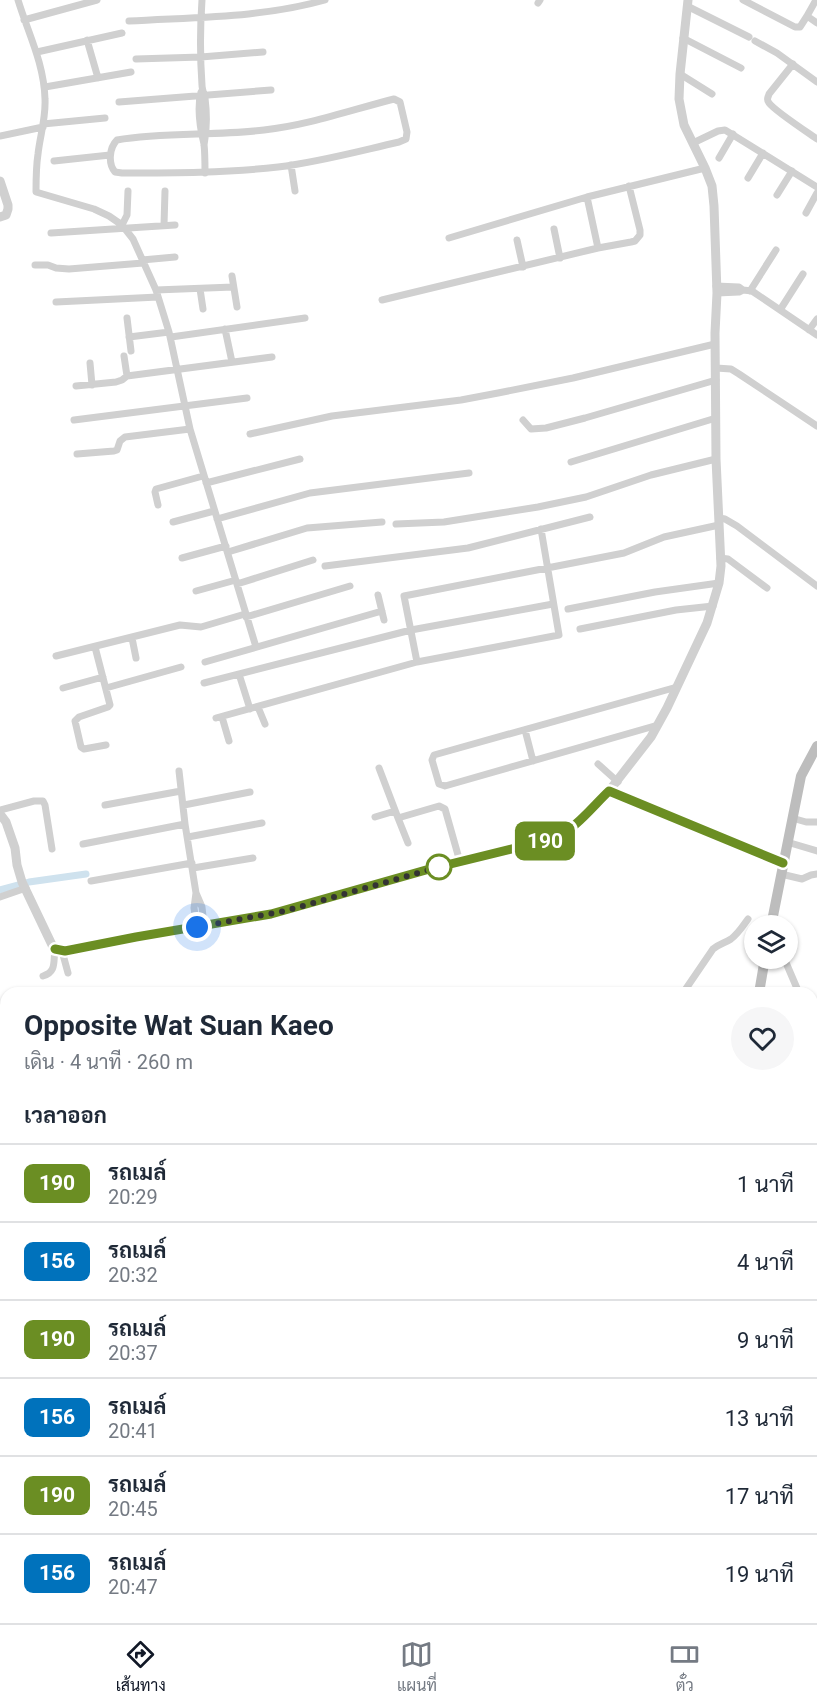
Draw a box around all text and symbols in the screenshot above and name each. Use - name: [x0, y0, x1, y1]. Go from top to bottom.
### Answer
- line badge: 190: [510, 822, 580, 860]
- text: 190: [527, 829, 563, 853]
- unlabelled marker: [426, 854, 452, 880]
- your location: [182, 912, 212, 942]
- map controls: [744, 915, 798, 969]
- button: layers: [744, 915, 798, 969]
- button: heart: [731, 1007, 794, 1070]
- text: Opposite Wat Suan Kaeo: [24, 1009, 334, 1042]
- text: เดิน · 4 นาที · 260 m: [24, 1050, 193, 1074]
- text: เวลาออก: [24, 1103, 107, 1128]
- text: รถเมล์: [108, 1160, 166, 1185]
- text: 190: [39, 1171, 75, 1195]
- text: 1 นาที: [737, 1172, 794, 1197]
- text: 20:29: [108, 1185, 158, 1209]
- text: รถเมล์: [108, 1238, 166, 1263]
- text: 156: [39, 1249, 75, 1273]
- text: 4 นาที: [737, 1250, 794, 1275]
- text: 20:32: [108, 1263, 158, 1287]
- text: รถเมล์: [108, 1316, 166, 1341]
- text: 190: [39, 1327, 75, 1351]
- text: 9 นาที: [737, 1328, 794, 1353]
- text: 20:37: [108, 1341, 158, 1365]
- text: รถเมล์: [108, 1394, 166, 1419]
- text: 156: [39, 1405, 75, 1429]
- text: 13 นาที: [725, 1406, 794, 1431]
- text: 20:41: [108, 1419, 158, 1443]
- text: รถเมล์: [108, 1472, 166, 1497]
- text: 190: [39, 1483, 75, 1507]
- text: 17 นาที: [725, 1484, 794, 1509]
- text: 20:45: [108, 1497, 158, 1521]
- text: รถเมล์: [108, 1550, 166, 1575]
- text: 156: [39, 1561, 75, 1585]
- text: 19 นาที: [725, 1562, 794, 1587]
- text: 20:47: [108, 1575, 158, 1599]
- tab: เส้นทาง: [116, 1638, 166, 1695]
- tab: แผนที่: [397, 1638, 437, 1695]
- tab: ตั๋ว: [668, 1638, 701, 1695]

